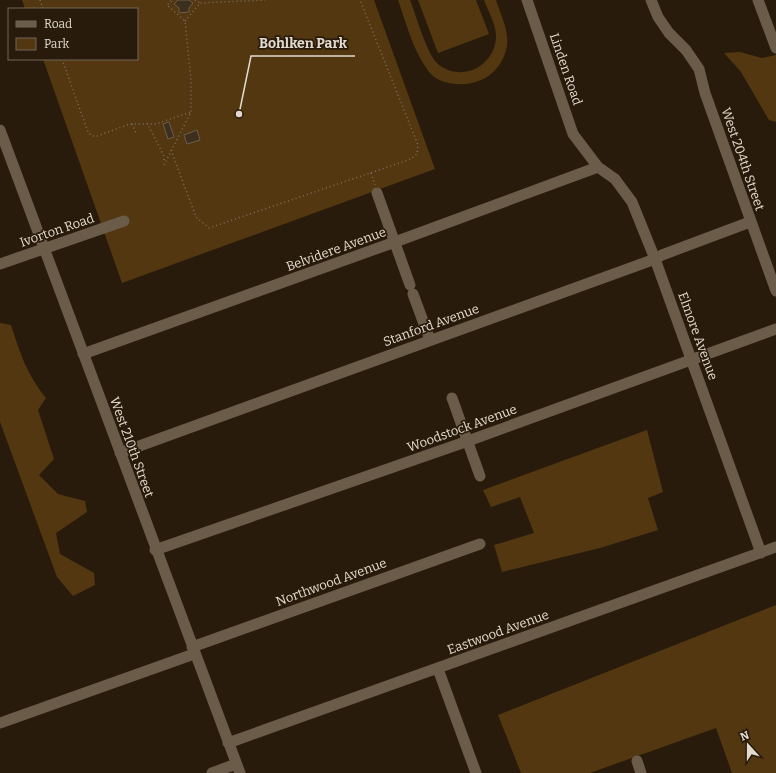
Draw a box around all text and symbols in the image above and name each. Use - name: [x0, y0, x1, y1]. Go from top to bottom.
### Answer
- legend: [8, 8, 138, 60]
- text: Road: [44, 17, 72, 31]
- callout: Bohlken Park: [251, 30, 355, 56]
- street label: Linden Road: [547, 31, 585, 107]
- text: Bohlken Park: [259, 35, 348, 52]
- text: Park: [44, 37, 70, 51]
- street label: West 204th Street: [718, 106, 768, 213]
- street label: Ivorton Road: [18, 210, 96, 250]
- street label: Belvidere Avenue: [284, 224, 388, 274]
- street label: Elmore Avenue: [675, 290, 721, 382]
- street label: Stanford Avenue: [381, 301, 481, 349]
- street label: West 210th Street: [107, 395, 157, 499]
- street label: Woodstock Avenue: [405, 401, 519, 455]
- street label: Northwood Avenue: [274, 555, 388, 609]
- street label: Eastwood Avenue: [445, 607, 551, 657]
- north arrow: [728, 725, 768, 765]
- text: N: [738, 728, 751, 744]

